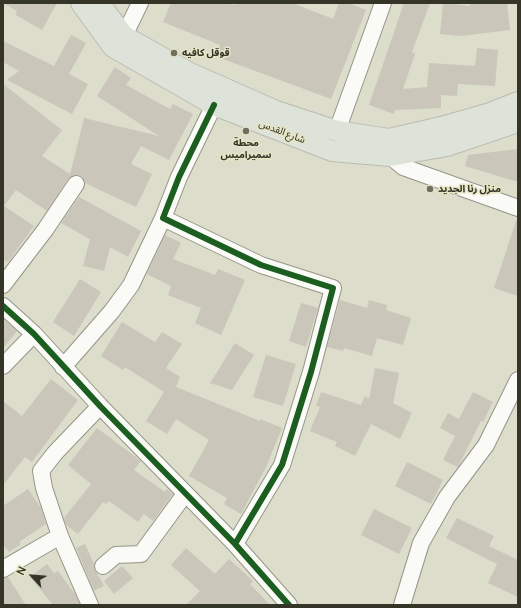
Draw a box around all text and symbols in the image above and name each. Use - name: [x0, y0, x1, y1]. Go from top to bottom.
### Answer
- place label: قوقل كافيه: [182, 47, 230, 59]
- marker: قوقل كافيه: [169, 48, 179, 58]
- street label: شارع القدس: [257, 118, 307, 146]
- marker: محطة سميراميس: [241, 126, 251, 136]
- place label: محطة سميراميس: [220, 137, 272, 160]
- place label: منزل رنا الجديد: [438, 183, 501, 195]
- marker: منزل رنا الجديد: [425, 184, 435, 194]
- north arrow: [12, 556, 52, 596]
- text: N: [12, 564, 29, 577]

